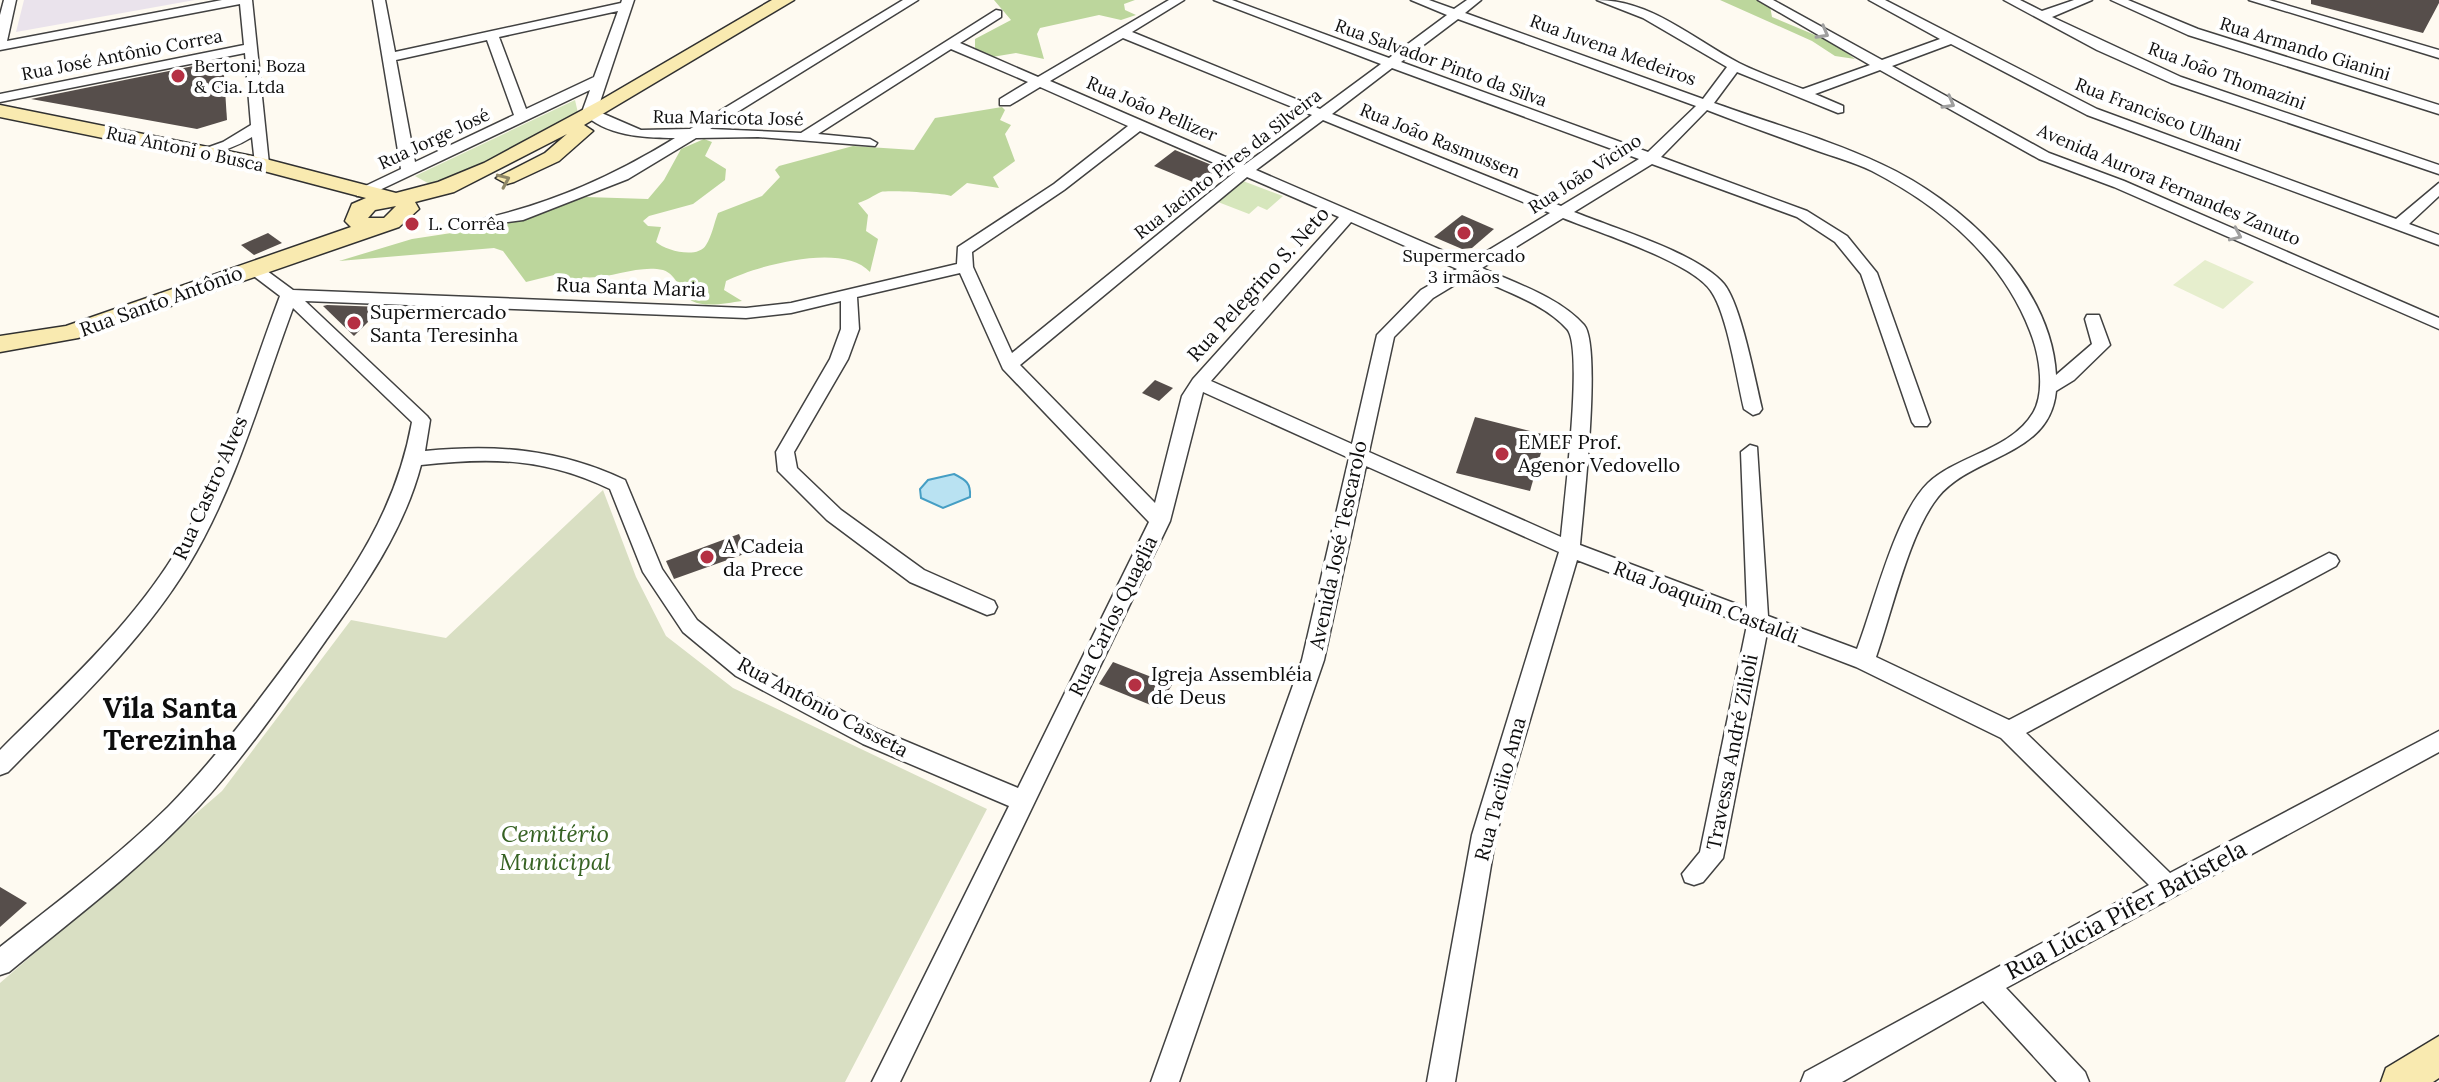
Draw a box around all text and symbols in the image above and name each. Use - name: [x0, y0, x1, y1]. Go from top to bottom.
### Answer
- street label: Rua Juvena Medeiros: [1527, 9, 1699, 90]
- street label: Rua Armando Gianini: [2217, 12, 2393, 85]
- street label: Rua Salvador Pinto da Silva: [1332, 13, 1551, 112]
- one-way arrow: [1814, 23, 1829, 38]
- street label: Rua José Antônio Correa: [19, 24, 224, 85]
- street label: Rua João Thomazini: [2145, 36, 2309, 115]
- place label: Bertoni, Boza & Cia. Ltda: [194, 54, 306, 98]
- marker: Bertoni, Boza & Cia. Ltda: [169, 67, 187, 85]
- street label: Rua João Pellizer: [1083, 71, 1221, 147]
- street label: Rua Francisco Ulhani: [2072, 72, 2244, 157]
- street label: Rua Jacinto Pires da Silveira: [1129, 83, 1326, 244]
- one-way arrow: [1940, 93, 1955, 109]
- street label: Rua João Rasmussen: [1357, 98, 1524, 183]
- street label: Rua Jorge José: [374, 103, 493, 174]
- street label: Rua Maricota José: [652, 105, 804, 130]
- street label: Avenida Aurora Fernandes Zanuto: [2033, 118, 2304, 251]
- street label: Rua Antoni o Busca: [104, 121, 266, 176]
- street label: Rua João Vicino: [1524, 128, 1646, 219]
- one-way arrow: [496, 173, 510, 189]
- street label: Rua Pelegrino S. Neto: [1181, 201, 1334, 366]
- place label: L. Corrêa: [428, 212, 505, 235]
- marker: L. Corrêa: [403, 215, 421, 233]
- marker: Supermercado 3 irmãos: [1455, 224, 1473, 242]
- one-way arrow: [2228, 225, 2242, 241]
- place label: Supermercado 3 irmãos: [1403, 244, 1525, 288]
- street label: Rua Santo Antônio: [76, 259, 246, 342]
- street label: Rua Santa Maria: [555, 271, 707, 302]
- place label: Supermercado Santa Teresinha: [370, 299, 518, 347]
- marker: Supermercado Santa Teresinha: [345, 314, 363, 332]
- street label: Rua Castro Alves: [167, 412, 252, 564]
- place label: EMEF Prof. Agenor Vedovello: [1517, 429, 1680, 477]
- street label: Avenida José Tescarolo: [1303, 438, 1372, 653]
- marker: EMEF Prof. Agenor Vedovello: [1493, 445, 1511, 463]
- street label: Rua Carlos Quaglia: [1063, 531, 1162, 700]
- place label: A Cadeia da Prece: [722, 533, 804, 581]
- marker: A Cadeia da Prece: [698, 548, 716, 566]
- street label: Rua Joaquim Castaldi: [1610, 555, 1802, 648]
- street label: Rua Antônio Casseta: [733, 651, 913, 762]
- street label: Travessa André Zilioli: [1700, 652, 1763, 852]
- place label: Igreja Assembléia de Deus: [1151, 661, 1312, 709]
- marker: Igreja Assembléia de Deus: [1126, 676, 1144, 694]
- district label: Vila Santa Terezinha: [103, 690, 238, 758]
- street label: Rua Tacilio Ama: [1468, 714, 1531, 863]
- park label: Cemitério Municipal: [499, 818, 611, 877]
- street label: Rua Lúcia Pifer Batistela: [2000, 833, 2252, 986]

